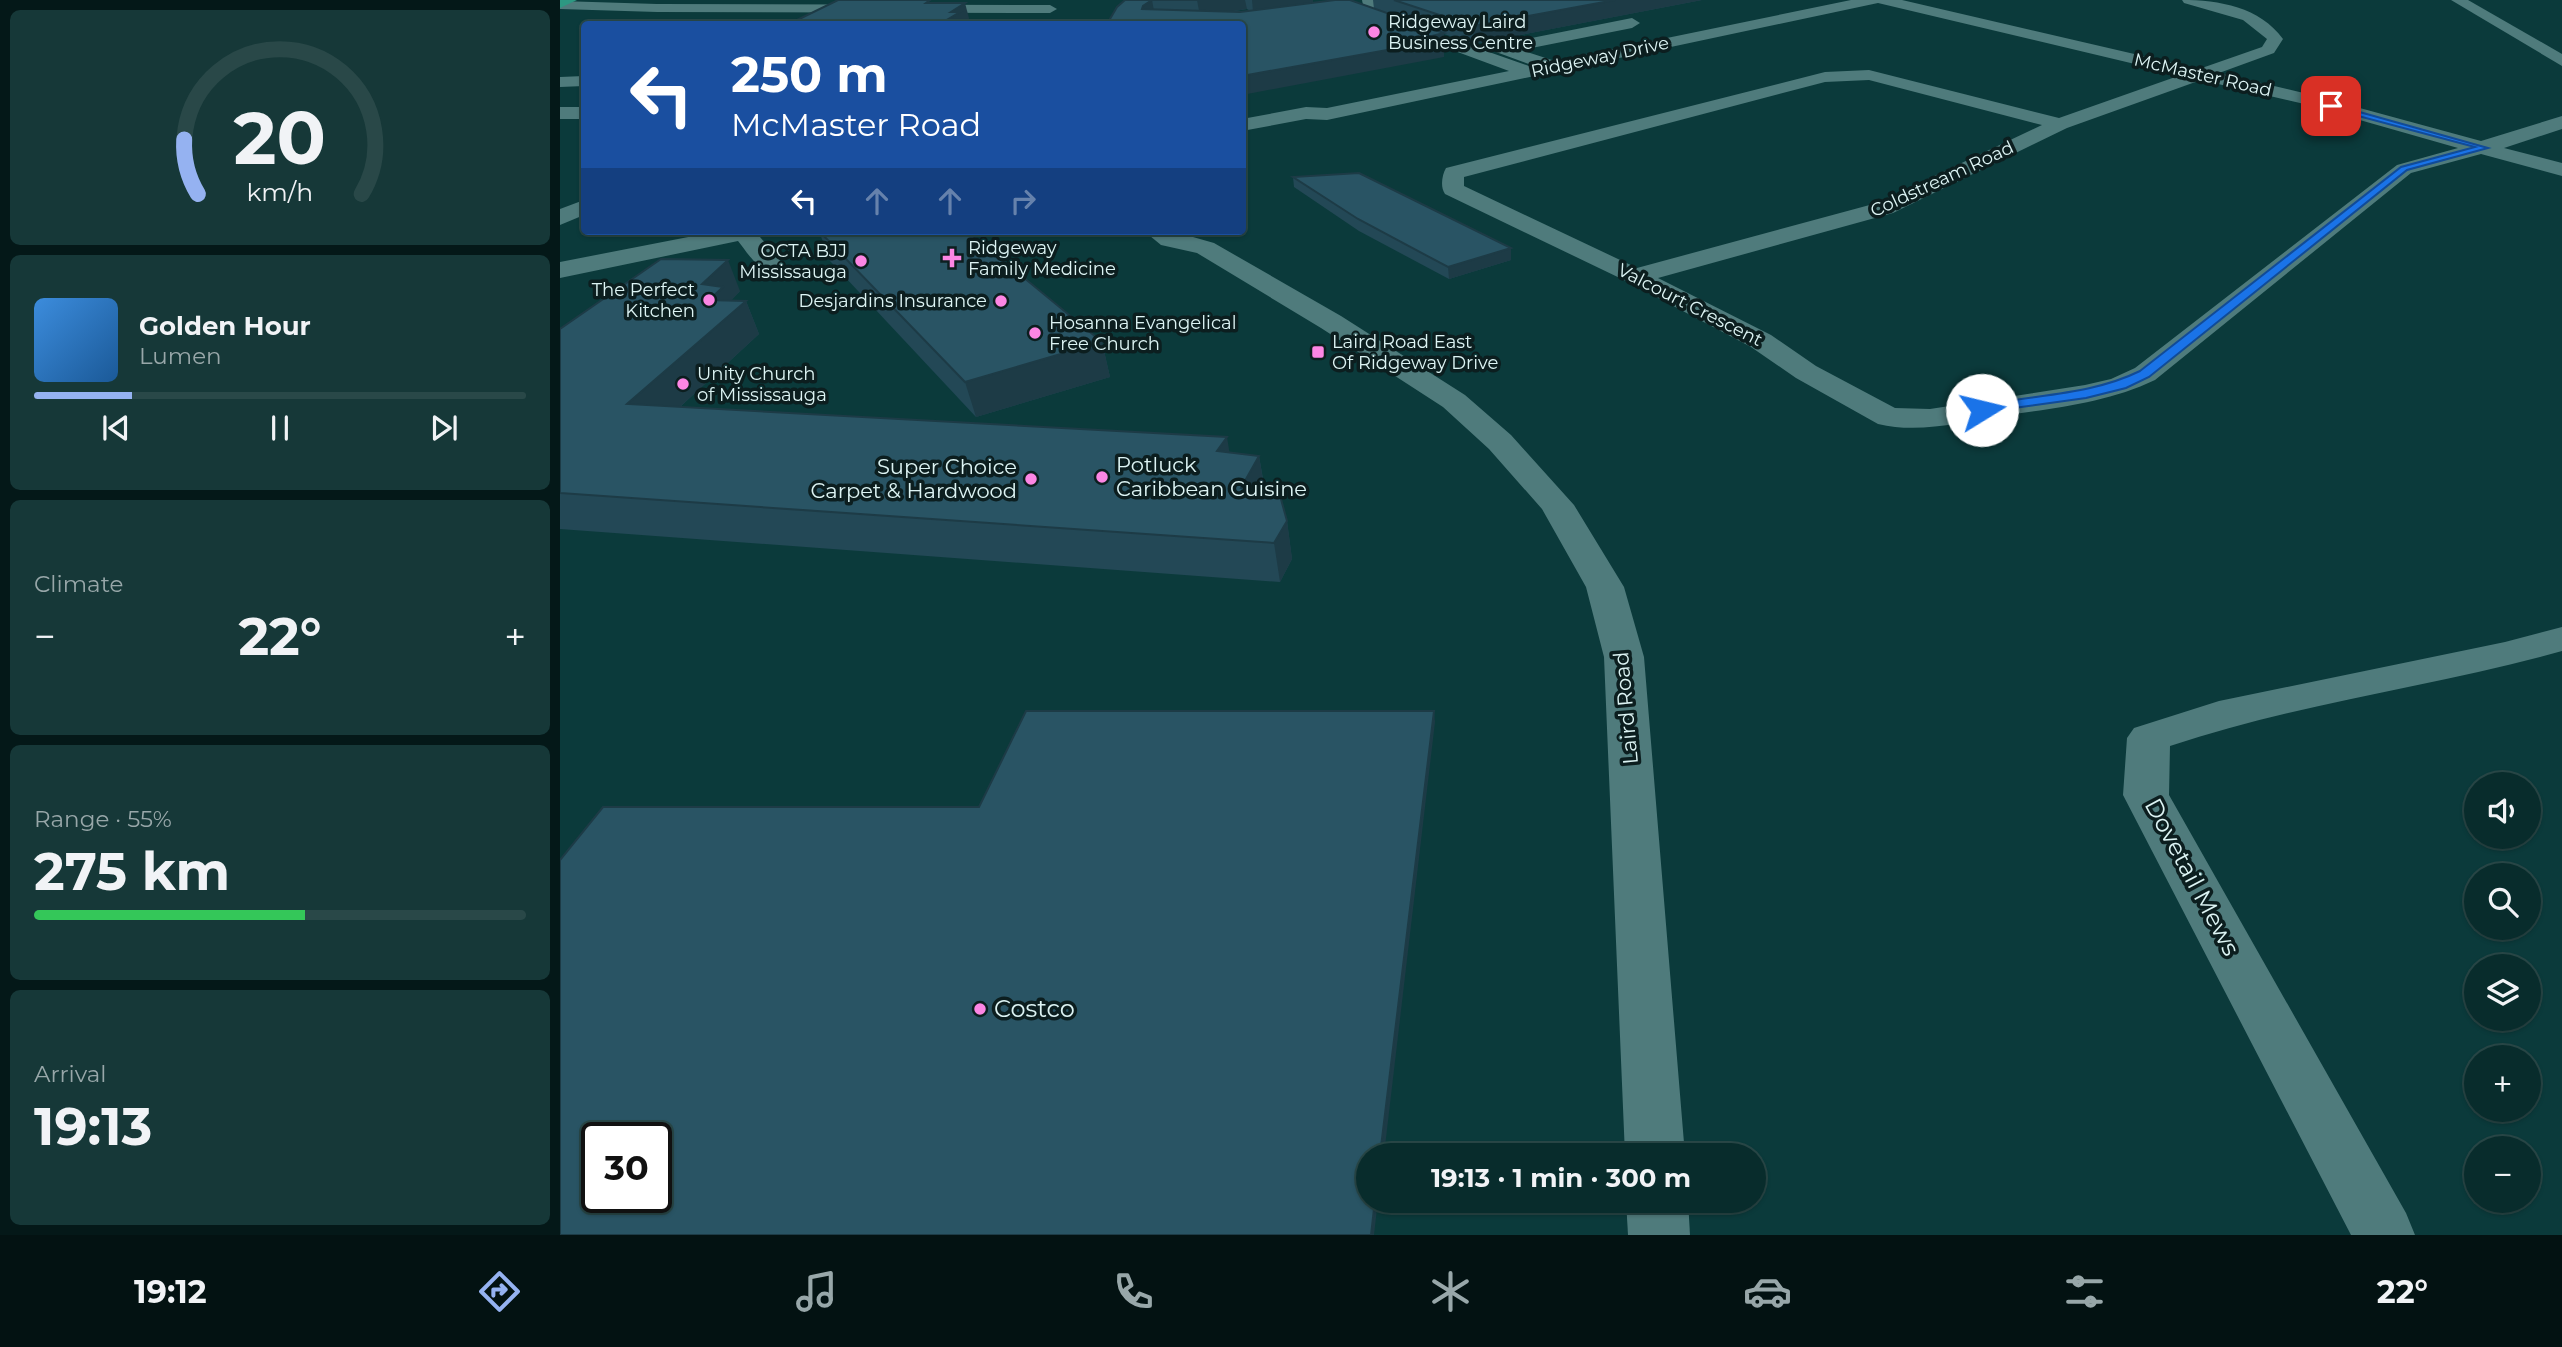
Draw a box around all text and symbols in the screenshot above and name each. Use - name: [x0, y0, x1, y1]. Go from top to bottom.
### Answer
- place label: Ridgeway Laird Business Centre: [1388, 11, 1533, 54]
- marker: Ridgeway Laird Business Centre: [1366, 24, 1382, 40]
- street label: Ridgeway Drive: [1529, 32, 1671, 82]
- text: 250 m: [731, 45, 888, 104]
- street label: McMaster Road: [2132, 48, 2274, 102]
- icon: left: [616, 49, 707, 140]
- pin: [2301, 76, 2361, 136]
- icon: arrive: [2312, 87, 2350, 125]
- text: 20: [234, 94, 326, 182]
- text: McMaster Road: [731, 105, 981, 144]
- street label: Coldstream Road: [1867, 136, 2017, 222]
- text: km/h: [247, 176, 313, 206]
- icon: left: [785, 182, 823, 220]
- icon: ahead: [858, 182, 896, 220]
- icon: ahead: [931, 182, 969, 220]
- icon: right: [1004, 182, 1042, 220]
- place label: Ridgeway Family Medicine: [968, 237, 1116, 280]
- place label: OCTA BJJ Mississauga: [739, 240, 847, 283]
- marker: Ridgeway Family Medicine: [942, 248, 962, 268]
- marker: OCTA BJJ Mississauga: [853, 253, 869, 269]
- street label: Valcourt Crescent: [1614, 259, 1766, 351]
- place label: The Perfect Kitchen: [592, 279, 695, 322]
- place label: Desjardins Insurance: [799, 290, 987, 312]
- marker: The Perfect Kitchen: [701, 292, 717, 308]
- marker: Desjardins Insurance: [993, 293, 1009, 309]
- text: Golden Hour: [139, 310, 311, 342]
- place label: Hosanna Evangelical Free Church: [1049, 312, 1237, 355]
- marker: Hosanna Evangelical Free Church: [1027, 325, 1043, 341]
- place label: Laird Road East Of Ridgeway Drive: [1332, 331, 1498, 374]
- text: Lumen: [139, 342, 222, 370]
- marker: Laird Road East Of Ridgeway Drive: [1310, 344, 1326, 360]
- place label: Unity Church of Mississauga: [697, 363, 827, 406]
- position arrow: [1945, 373, 2019, 447]
- marker: Unity Church of Mississauga: [675, 376, 691, 392]
- icon: previous: [97, 409, 135, 447]
- icon: pause: [261, 409, 299, 447]
- icon: next: [425, 409, 463, 447]
- place label: Potluck Caribbean Cuisine: [1116, 452, 1307, 501]
- place label: Super Choice Carpet & Hardwood: [811, 454, 1017, 503]
- marker: Potluck Caribbean Cuisine: [1094, 469, 1110, 485]
- marker: Super Choice Carpet & Hardwood: [1023, 471, 1039, 487]
- text: Climate: [34, 570, 123, 598]
- text: 22°: [238, 605, 322, 668]
- text: −: [34, 613, 56, 660]
- text: +: [504, 613, 526, 660]
- street label: Laird Road: [1608, 651, 1643, 766]
- map controls: [2464, 772, 2541, 1213]
- button: sound: [2464, 772, 2541, 849]
- street label: Dovetail Mews: [2139, 793, 2246, 960]
- text: Range · 55%: [34, 805, 172, 833]
- text: 275 km: [34, 840, 230, 903]
- button: search: [2464, 863, 2541, 940]
- button: layers: [2464, 954, 2541, 1031]
- place label: Costco: [994, 994, 1075, 1023]
- marker: Costco: [972, 1001, 988, 1017]
- button: +: [2464, 1045, 2541, 1122]
- text: Arrival: [34, 1060, 107, 1088]
- text: 19:13: [34, 1095, 152, 1158]
- speed limit sign: 30: [581, 1122, 672, 1213]
- button: −: [2464, 1136, 2541, 1213]
- text: 19:13 · 1 min · 300 m: [1431, 1162, 1691, 1194]
- icon: directions: [475, 1267, 524, 1316]
- icon: music: [792, 1267, 841, 1316]
- icon: phone: [1109, 1267, 1158, 1316]
- icon: climate: [1426, 1267, 1475, 1316]
- icon: car: [1743, 1267, 1792, 1316]
- icon: filters: [2060, 1267, 2109, 1316]
- text: 19:12: [134, 1272, 207, 1311]
- text: 22°: [2377, 1272, 2428, 1311]

